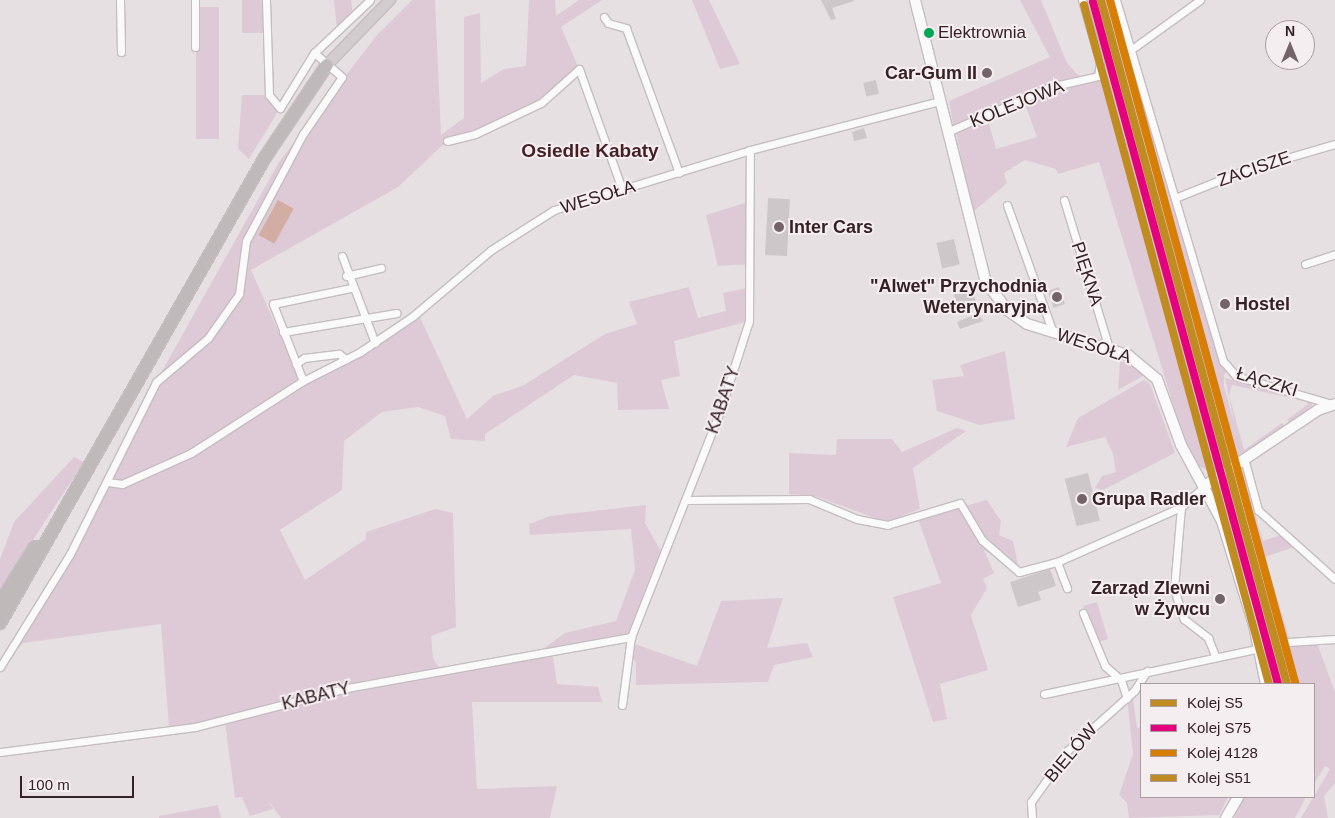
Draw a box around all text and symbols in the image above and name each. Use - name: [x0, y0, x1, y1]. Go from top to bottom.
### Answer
- north arrow: [1265, 20, 1315, 70]
- place label: Elektrownia: [938, 23, 1026, 43]
- text: N: [1285, 23, 1295, 39]
- marker: Elektrownia: [924, 28, 934, 38]
- place label: Car-Gum II: [885, 62, 977, 84]
- marker: Car-Gum II: [981, 67, 993, 79]
- street label: KOLEJOWA: [967, 75, 1067, 133]
- district label: Osiedle Kabaty: [521, 140, 659, 162]
- street label: ZACISZE: [1215, 146, 1293, 192]
- street label: WESOŁA: [558, 175, 638, 219]
- place label: Inter Cars: [789, 216, 873, 238]
- marker: Inter Cars: [773, 221, 785, 233]
- street label: PIĘKNA: [1067, 239, 1107, 309]
- place label: "Alwet" Przychodnia Weterynaryjna: [870, 276, 1047, 318]
- marker: "Alwet" Przychodnia Weterynaryjna: [1051, 291, 1063, 303]
- place label: Hostel: [1235, 293, 1290, 315]
- marker: Hostel: [1219, 298, 1231, 310]
- street label: WESOŁA: [1054, 324, 1134, 368]
- street label: ŁĄCZKI: [1234, 362, 1300, 402]
- street label: KABATY: [701, 364, 745, 436]
- place label: Grupa Radler: [1092, 488, 1206, 510]
- marker: Grupa Radler: [1076, 493, 1088, 505]
- place label: Zarząd Zlewni w Żywcu: [1091, 578, 1210, 620]
- marker: Zarząd Zlewni w Żywcu: [1214, 593, 1226, 605]
- street label: KABATY: [280, 677, 352, 715]
- legend: [1140, 683, 1315, 798]
- text: Kolej S5: [1187, 694, 1243, 711]
- street label: BIELÓW: [1040, 719, 1102, 787]
- text: Kolej S75: [1187, 719, 1251, 736]
- text: Kolej 4128: [1187, 744, 1258, 761]
- scale bar: [22, 766, 136, 798]
- text: Kolej S51: [1187, 769, 1251, 786]
- text: 100 m: [28, 776, 70, 793]

